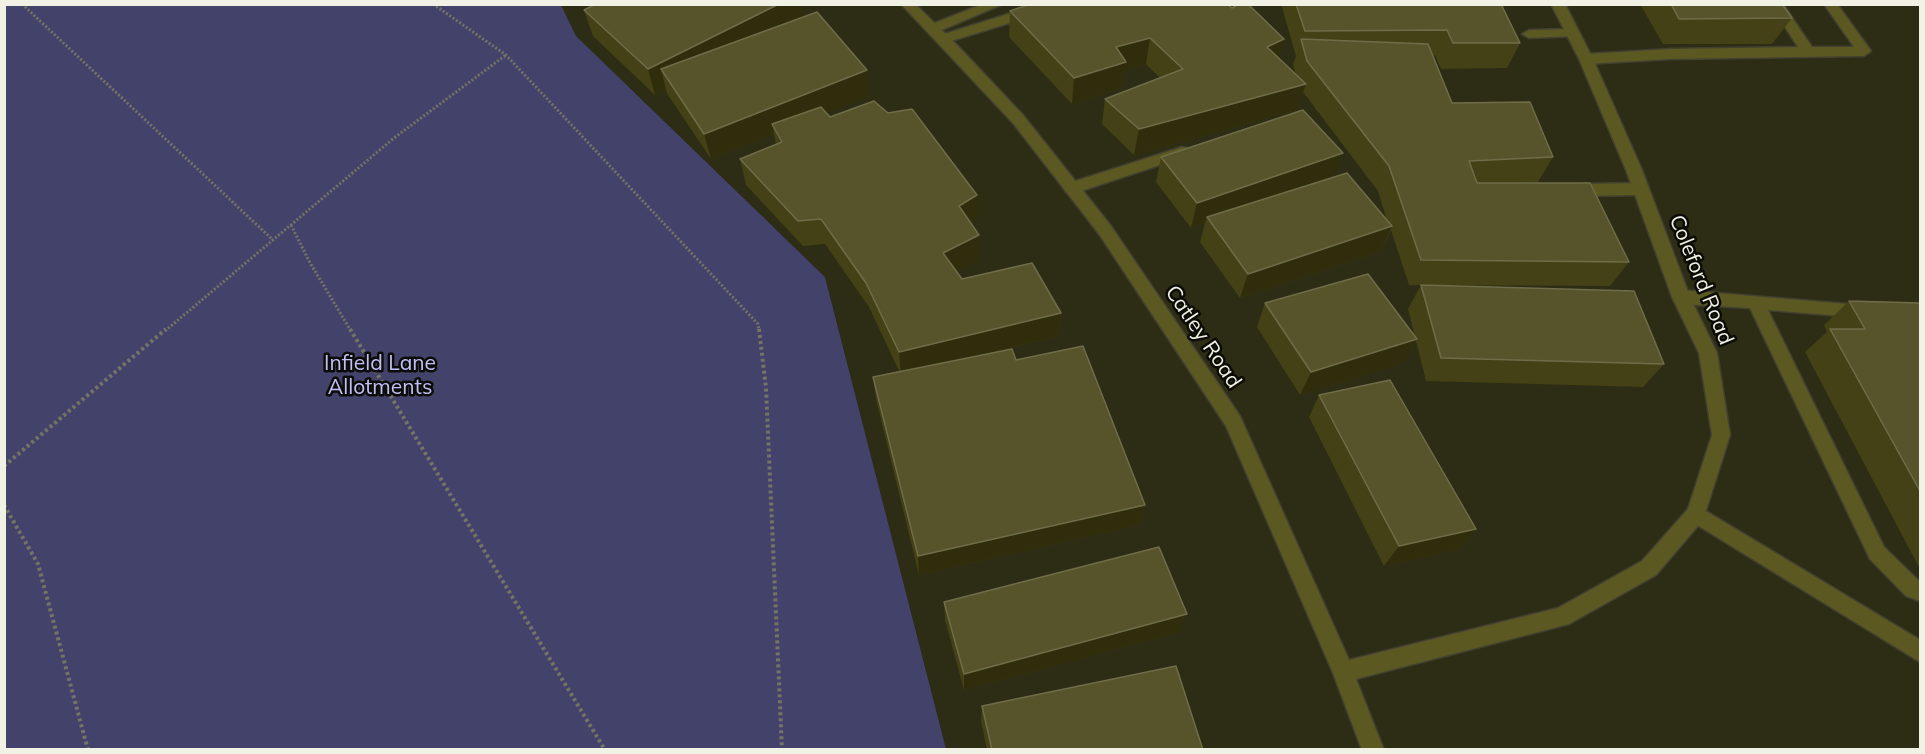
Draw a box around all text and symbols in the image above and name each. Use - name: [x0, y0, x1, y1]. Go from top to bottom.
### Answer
- street label: Coleford Road: [1663, 211, 1739, 349]
- street label: Catley Road: [1159, 281, 1247, 393]
- park label: Infield Lane Allotments: [324, 351, 436, 401]

